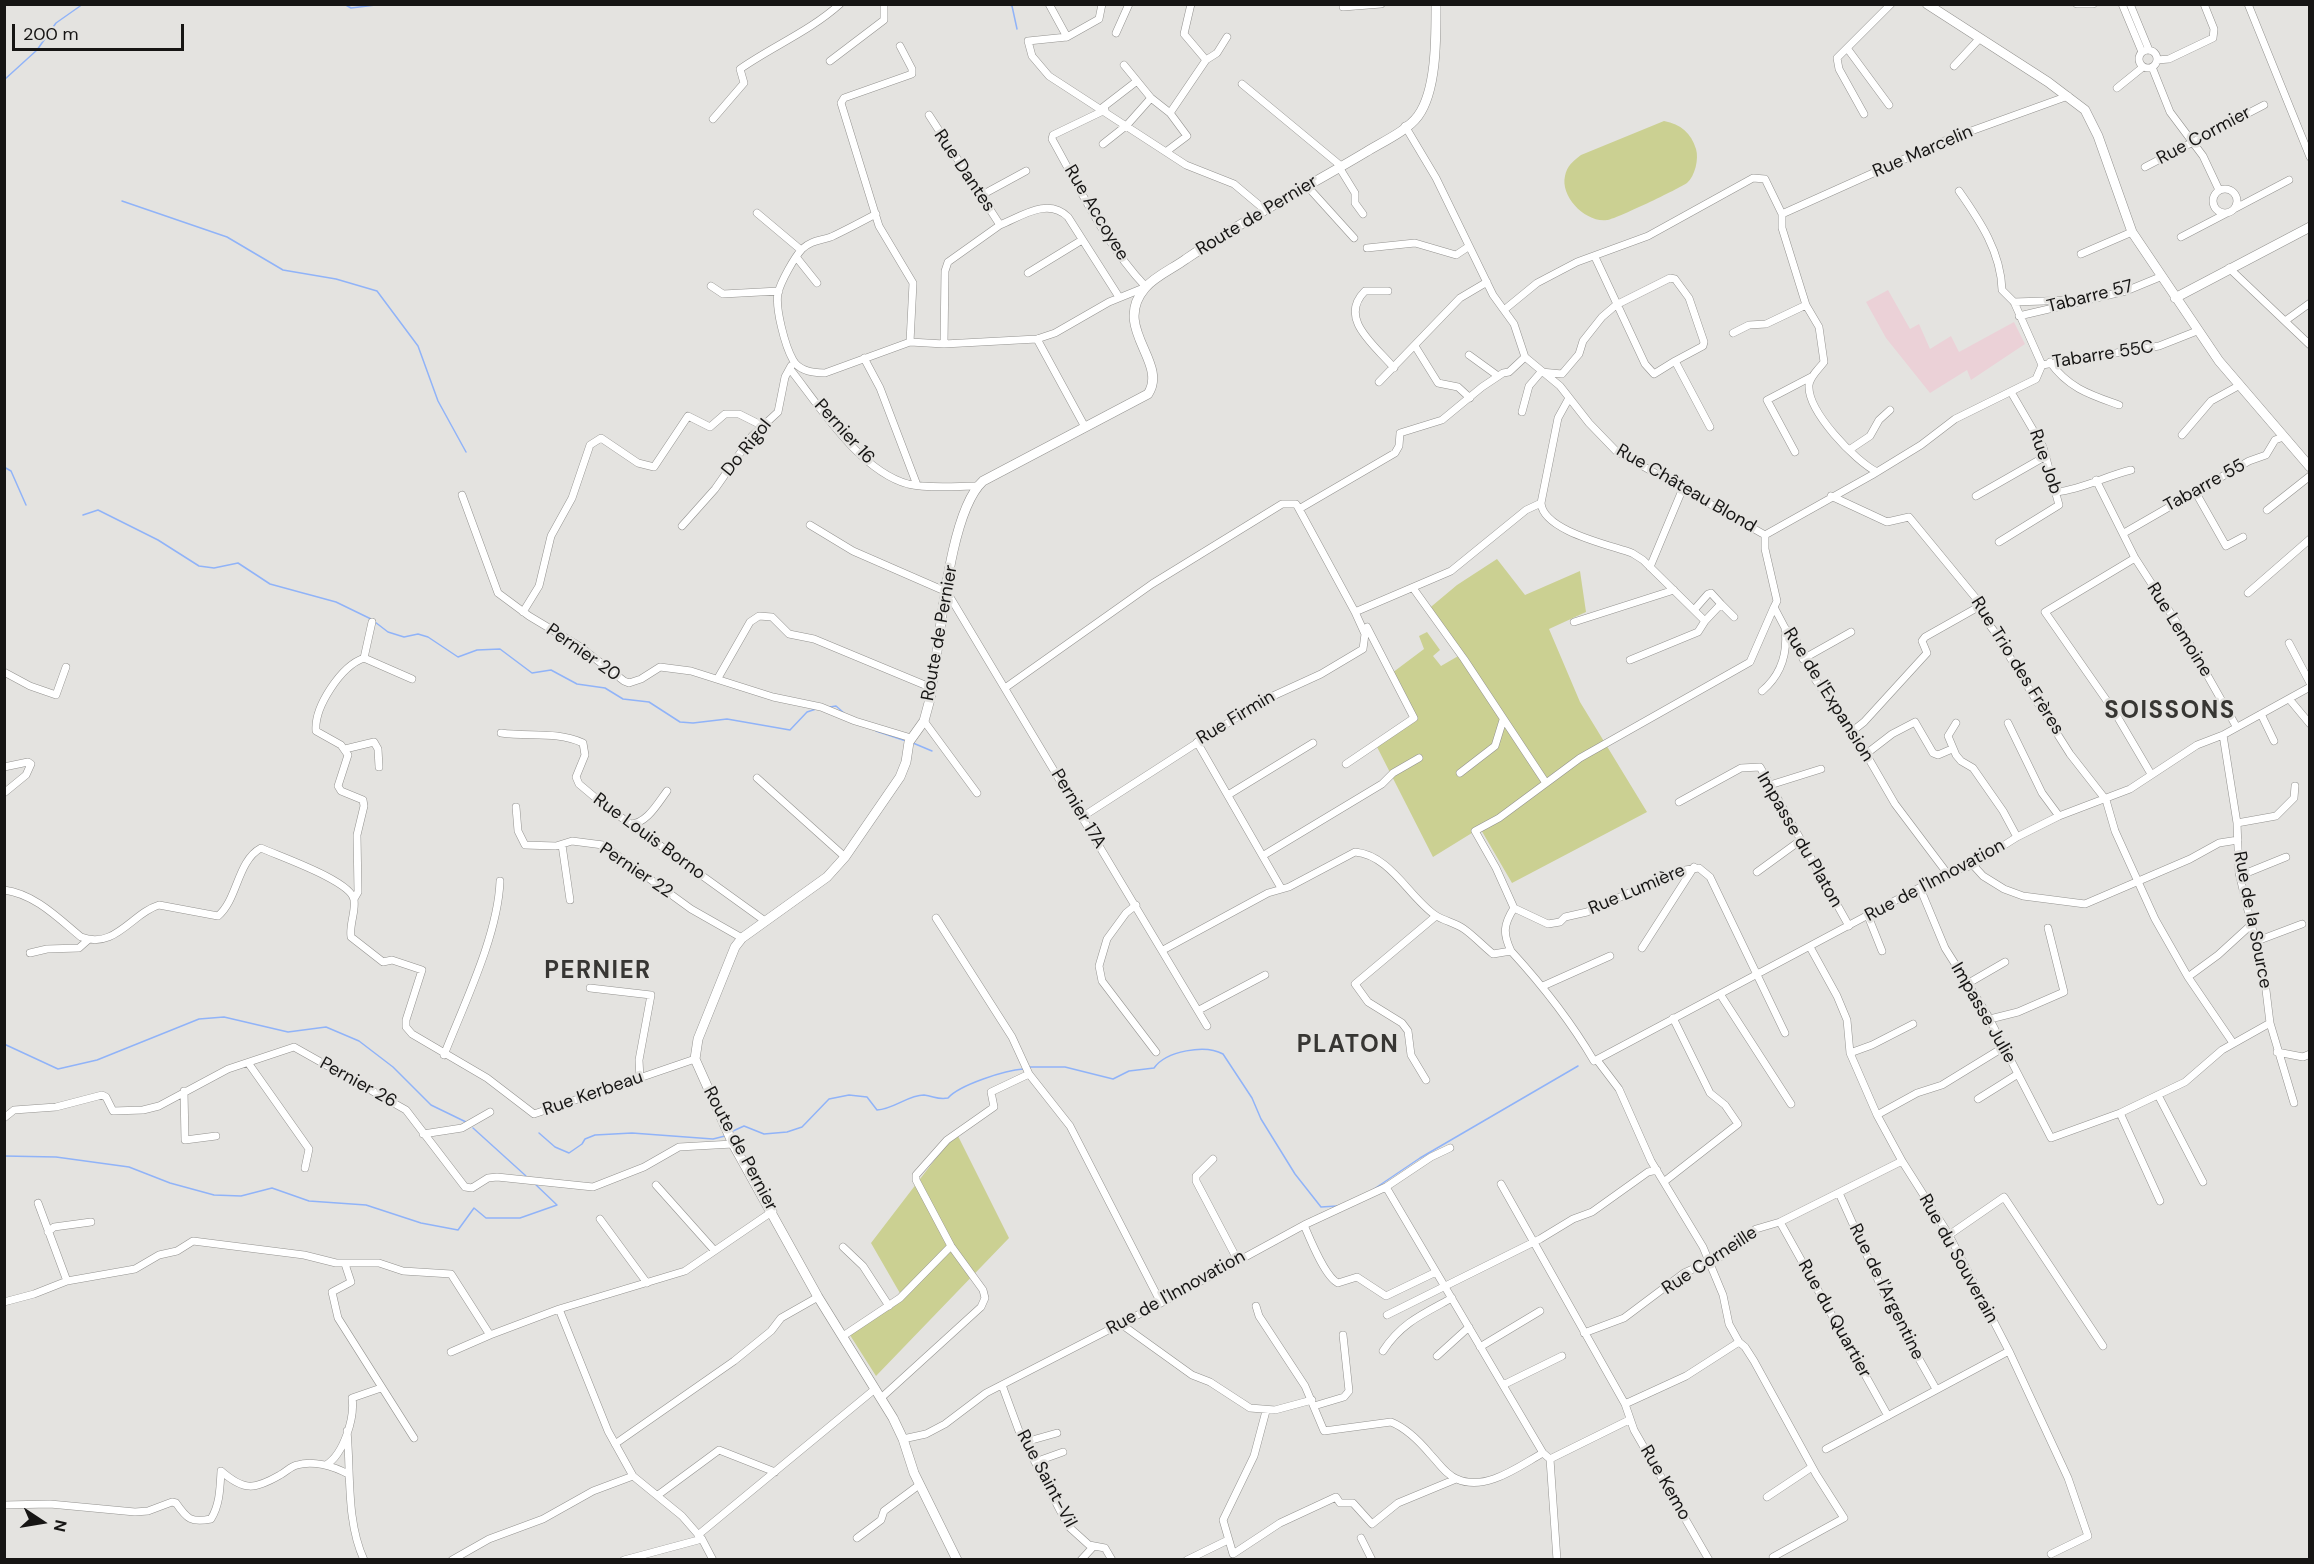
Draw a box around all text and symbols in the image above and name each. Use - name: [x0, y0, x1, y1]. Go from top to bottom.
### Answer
- scale bar: [15, 12, 188, 50]
- text: 200 m: [23, 22, 79, 46]
- street label: Rue Cormier: [2153, 102, 2255, 170]
- street label: Rue Marcelin: [1870, 121, 1976, 183]
- street label: Rue Dantes: [929, 126, 999, 216]
- street label: Rue Accoyee: [1059, 161, 1133, 265]
- street label: Route de Pernier: [1192, 171, 1322, 261]
- street label: Tabarre 57: [2045, 276, 2135, 318]
- street label: Tabarre 55C: [2051, 336, 2155, 374]
- street label: Pernier 16: [809, 395, 879, 469]
- street label: Do Rigol: [717, 415, 777, 481]
- street label: Rue Job: [2024, 427, 2066, 497]
- street label: Rue Château Blond: [1612, 440, 1760, 538]
- street label: Tabarre 55: [2161, 455, 2249, 517]
- street label: Route de Pernier: [917, 563, 963, 703]
- street label: Rue Lemoine: [2142, 579, 2216, 681]
- street label: Rue Trio des Frères: [1966, 593, 2068, 739]
- street label: Pernier 20: [542, 620, 624, 686]
- street label: Rue de l'Expansion: [1778, 624, 1878, 766]
- street label: Rue Firmin: [1193, 686, 1279, 750]
- district label: SOISSONS: [2104, 698, 2236, 726]
- street label: Pernier 17A: [1046, 765, 1110, 853]
- street label: Impasse du Platon: [1752, 769, 1846, 911]
- street label: Rue Louis Borno: [589, 789, 709, 885]
- street label: Rue de l'Innovation: [1861, 835, 2009, 927]
- street label: Pernier 22: [595, 839, 677, 903]
- street label: Rue de la Source: [2228, 850, 2276, 990]
- street label: Rue Lumière: [1585, 860, 1689, 920]
- district label: PERNIER: [544, 958, 652, 986]
- street label: Impasse Julie: [1946, 959, 2020, 1067]
- district label: PLATON: [1297, 1032, 1399, 1060]
- street label: Pernier 26: [316, 1053, 400, 1113]
- street label: Rue Kerbeau: [540, 1067, 646, 1121]
- street label: Route de Pernier: [698, 1083, 782, 1215]
- street label: Rue du Souverain: [1914, 1191, 2002, 1327]
- street label: Rue de l'Argentine: [1844, 1220, 1928, 1364]
- street label: Rue Corneille: [1658, 1222, 1762, 1300]
- street label: Rue de l'Innovation: [1103, 1246, 1249, 1340]
- street label: Rue du Quartier: [1793, 1256, 1875, 1382]
- street label: Rue Saint-Vil: [1011, 1427, 1081, 1531]
- street label: Rue Kemo: [1635, 1442, 1695, 1524]
- north arrow: [12, 1492, 72, 1552]
- text: N: [49, 1518, 72, 1534]

